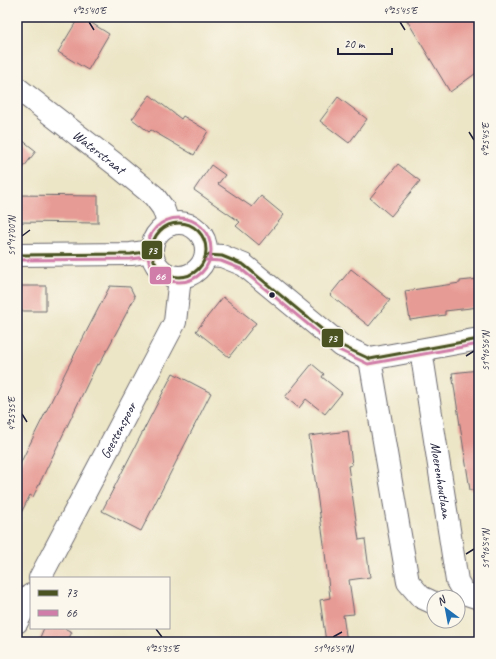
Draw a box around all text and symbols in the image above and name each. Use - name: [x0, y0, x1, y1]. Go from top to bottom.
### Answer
- text: 4°25'40"E: [72, 4, 108, 17]
- text: 4°25'45"E: [383, 4, 419, 17]
- scale bar: [338, 30, 392, 56]
- text: 20 m: [344, 36, 366, 52]
- text: 4°25'45"E: [479, 121, 492, 157]
- street label: Waterstraat: [70, 126, 130, 179]
- text: 51°17'00"N: [5, 214, 18, 256]
- line badge: 73: [141, 240, 163, 260]
- text: 73: [147, 243, 158, 257]
- line badge: 66: [149, 266, 172, 285]
- text: 66: [155, 269, 166, 283]
- unlabelled marker: [267, 290, 277, 300]
- line badge: 73: [321, 328, 344, 348]
- text: 51°16'56"N: [479, 329, 492, 371]
- text: 73: [327, 331, 338, 345]
- text: 4°25'35"E: [5, 395, 18, 431]
- street label: Geestenspoor: [96, 398, 140, 461]
- street label: Moerenhoutlaan: [427, 441, 456, 521]
- text: 51°16'54"N: [479, 527, 492, 569]
- legend: [30, 577, 170, 629]
- text: 73: [66, 585, 78, 601]
- north arrow: [426, 589, 466, 629]
- text: N: [434, 592, 449, 608]
- text: 66: [66, 605, 77, 621]
- text: 4°25'35"E: [145, 642, 181, 655]
- text: 51°16'54"N: [313, 642, 355, 655]

